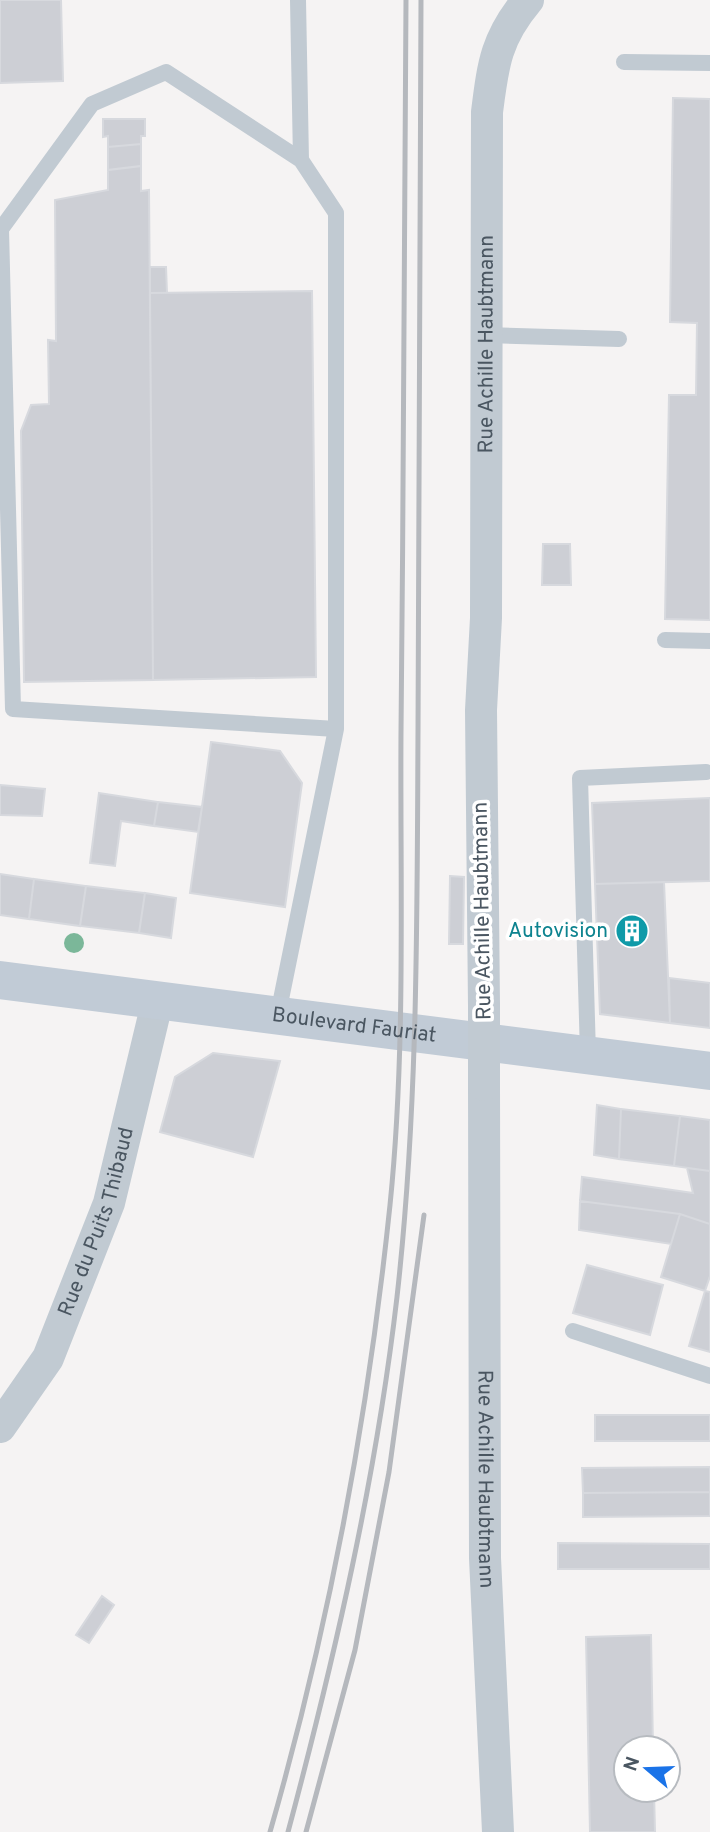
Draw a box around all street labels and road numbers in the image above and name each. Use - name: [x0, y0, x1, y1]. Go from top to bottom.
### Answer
- street label: Rue Achille Haubtmann: [473, 235, 500, 453]
- street label: Rue Achille Haubtmann: [468, 802, 498, 1020]
- street label: Boulevard Fauriat: [270, 1001, 438, 1049]
- street label: Rue du Puits Thibaud: [52, 1125, 140, 1320]
- street label: Rue Achille Haubtmann: [471, 1370, 500, 1589]

